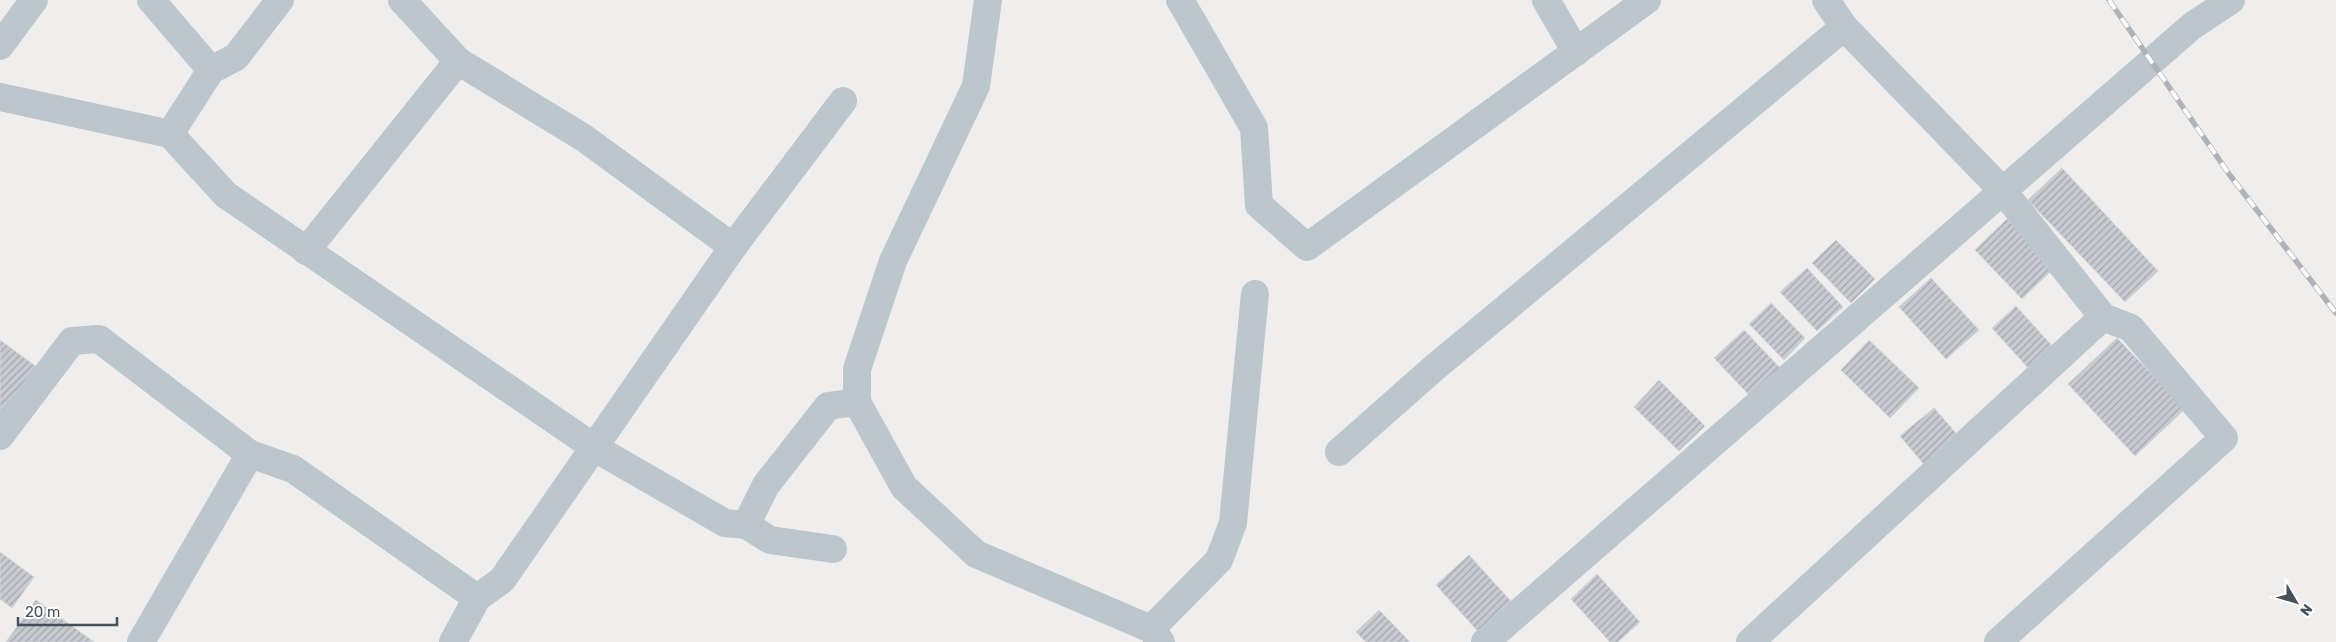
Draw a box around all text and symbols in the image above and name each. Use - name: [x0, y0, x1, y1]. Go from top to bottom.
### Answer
- north arrow: [2271, 577, 2321, 627]
- scale bar: [18, 594, 116, 626]
- text: N: [2296, 600, 2316, 619]
- text: 20 m: [25, 603, 60, 621]

